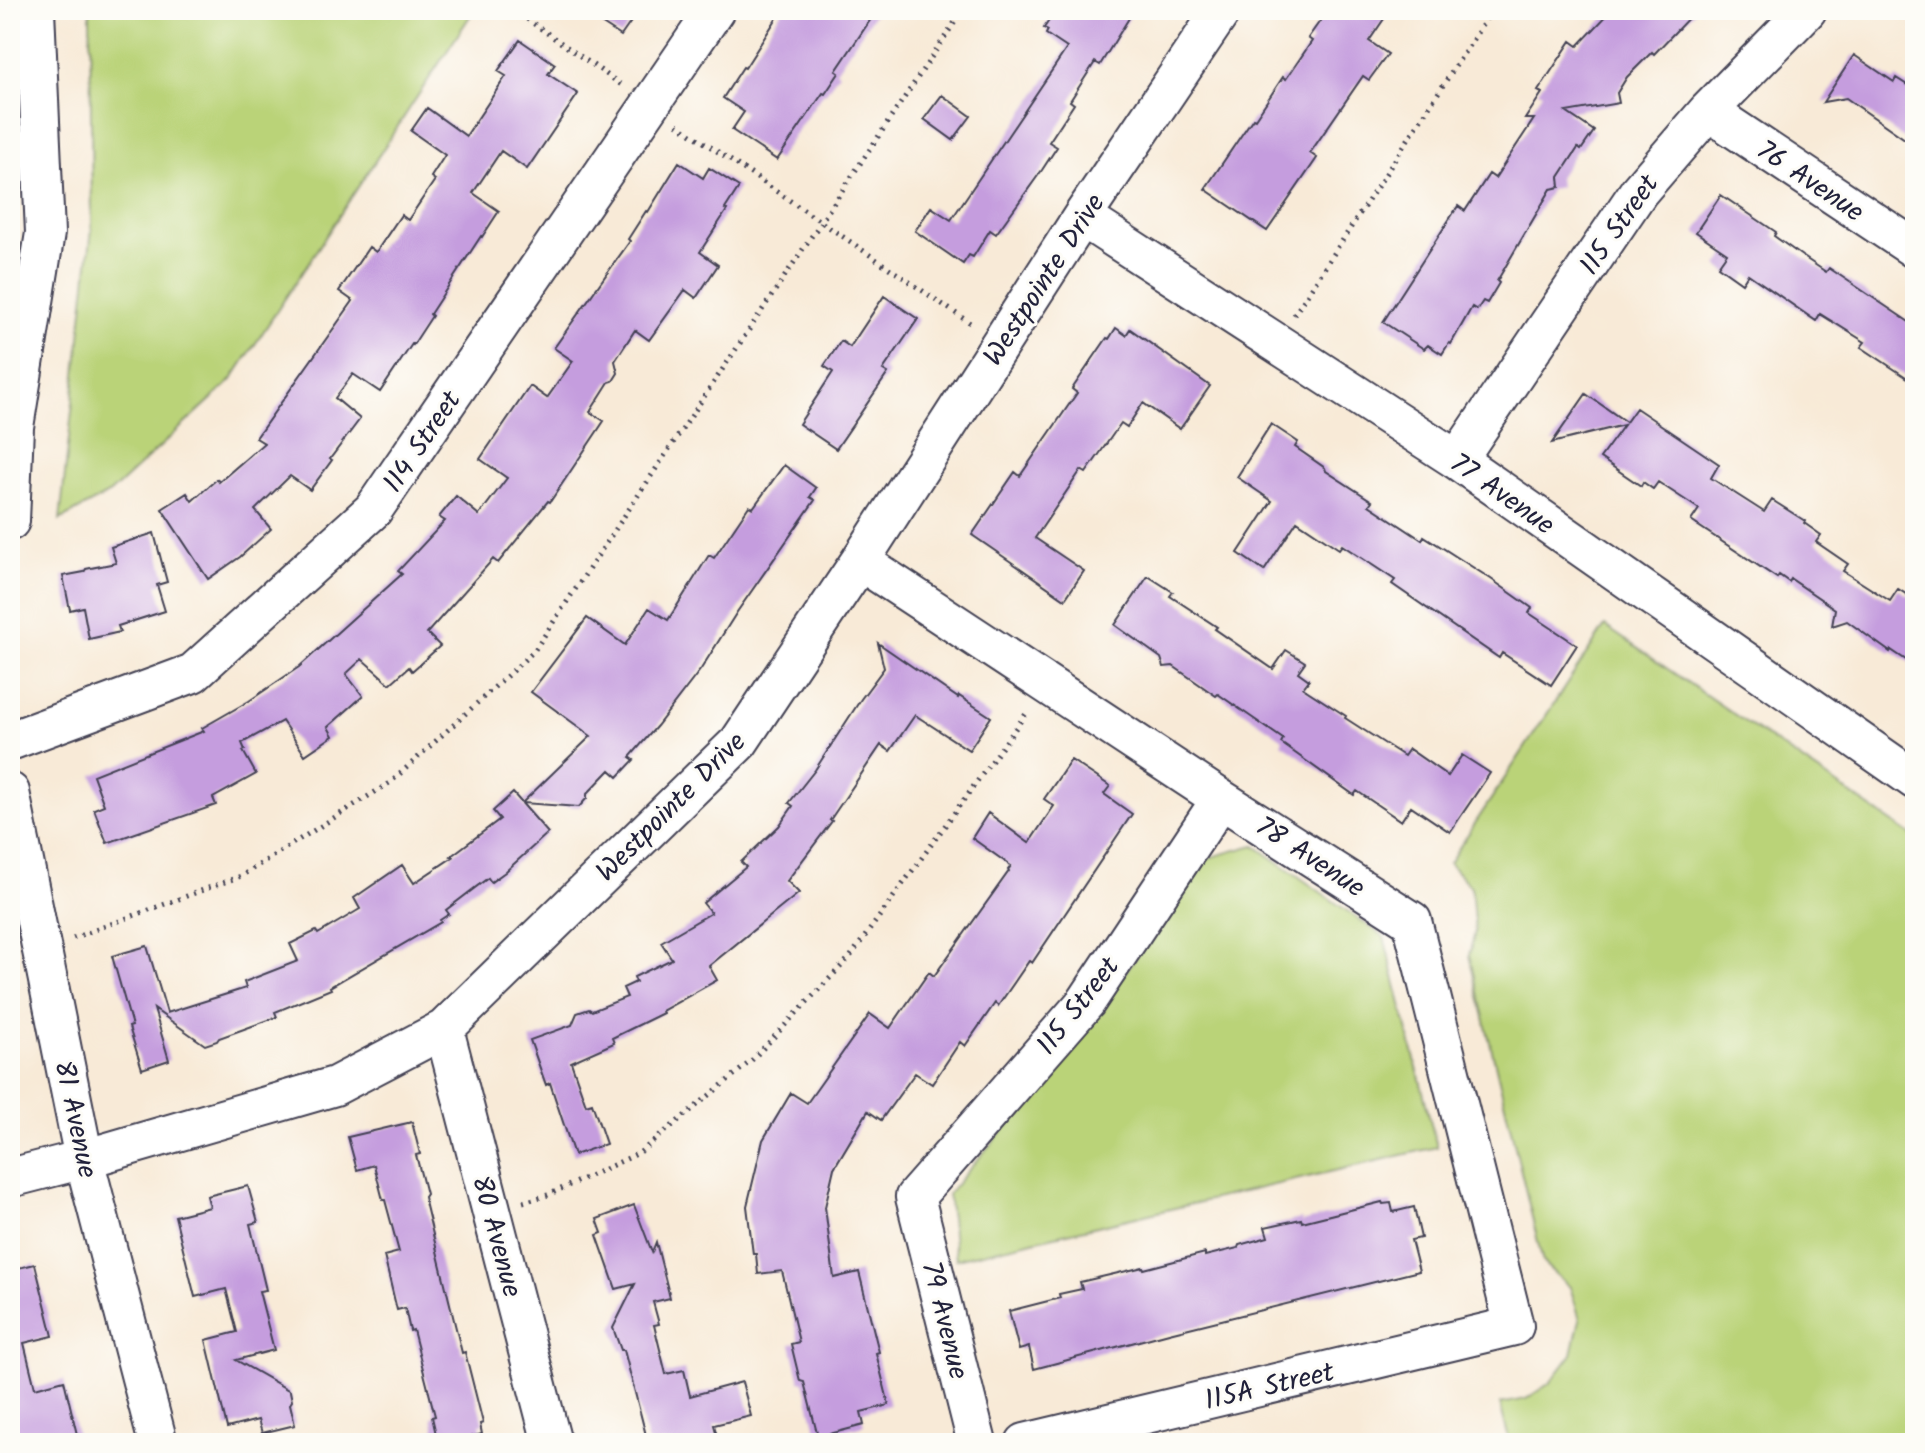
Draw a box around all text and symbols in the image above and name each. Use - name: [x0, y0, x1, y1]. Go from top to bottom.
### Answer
- street label: 76 Avenue: [1746, 129, 1873, 235]
- street label: 115 Street: [1569, 165, 1672, 285]
- street label: Westpointe Drive: [972, 185, 1118, 376]
- street label: 114 Street: [372, 381, 475, 503]
- street label: 77 Avenue: [1440, 442, 1564, 548]
- street label: Westpointe Drive: [586, 722, 758, 894]
- street label: 78 Avenue: [1246, 806, 1374, 911]
- street label: 115 Street: [1026, 947, 1133, 1066]
- street label: 81 Avenue: [40, 1056, 109, 1183]
- street label: 80 Avenue: [458, 1171, 534, 1303]
- street label: 79 Avenue: [907, 1257, 980, 1385]
- street label: 115A Street: [1200, 1350, 1340, 1424]

